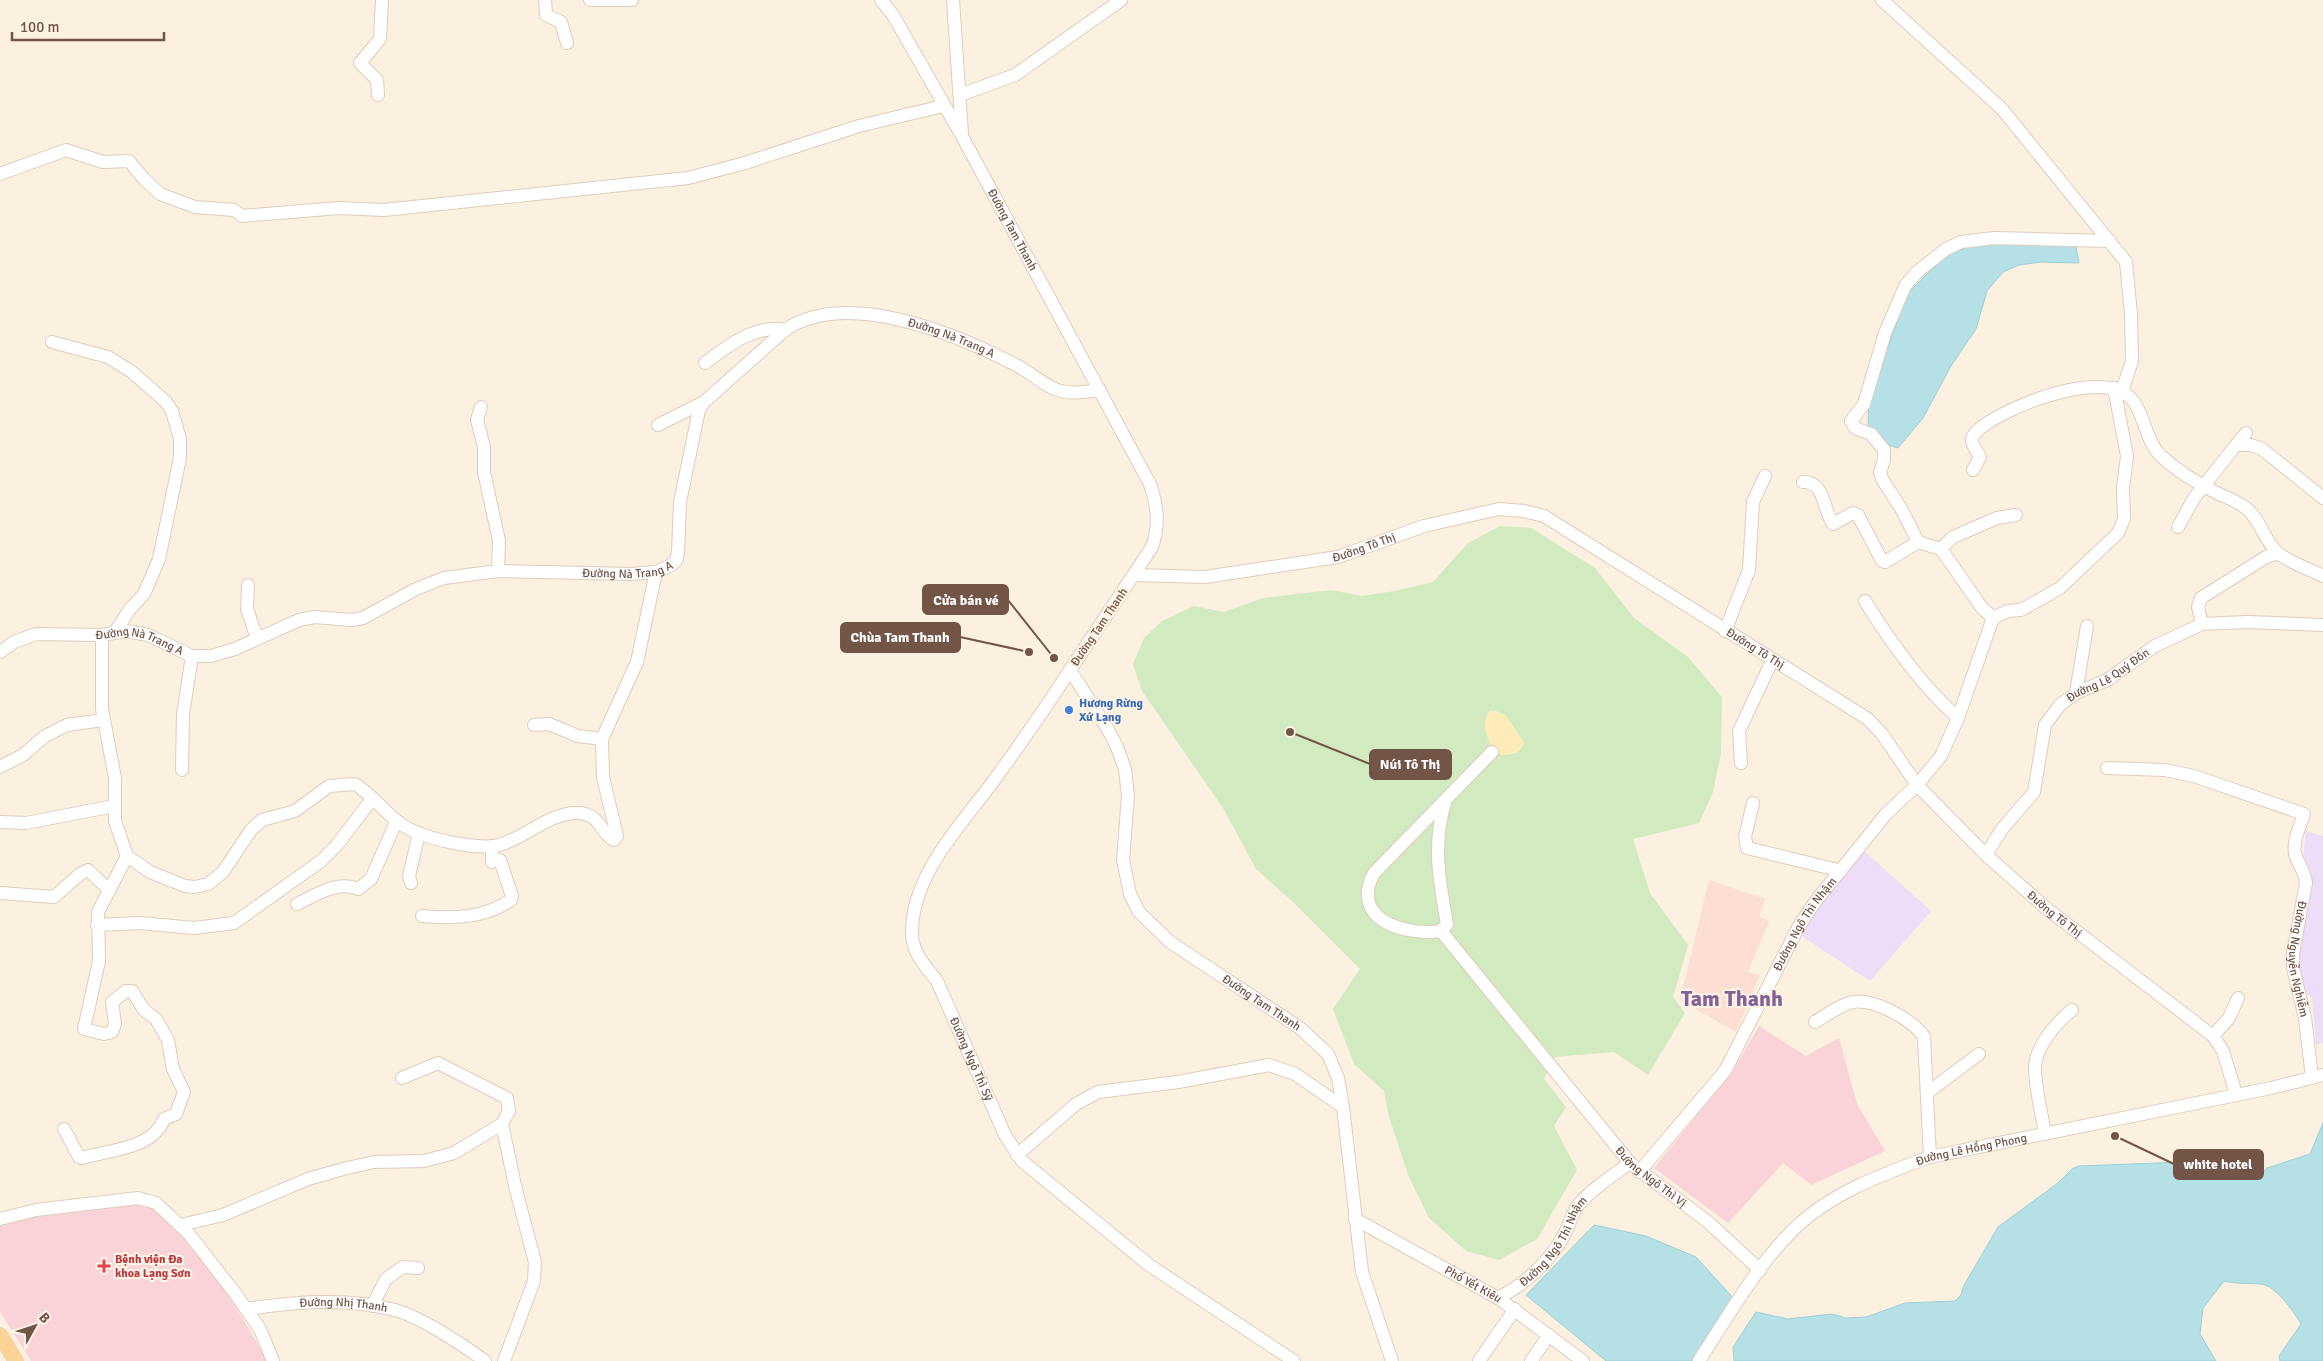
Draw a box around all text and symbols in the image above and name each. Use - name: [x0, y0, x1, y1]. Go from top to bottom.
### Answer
- scale bar: [12, 10, 165, 42]
- text: 100 m: [20, 18, 60, 36]
- street label: Đường Tam Thanh: [984, 186, 1040, 274]
- street label: Đường Nà Trang A: [906, 315, 998, 362]
- street label: Đường Tô Thị: [1331, 530, 1398, 566]
- street label: Đường Nà Trang A: [582, 558, 676, 582]
- callout: Cửa bán vé: [923, 585, 1008, 614]
- street label: Đường Tam Thanh: [1068, 585, 1131, 669]
- text: Cửa bán vé: [933, 592, 999, 609]
- callout: Chùa Tam Thanh: [841, 623, 960, 652]
- street label: Đường Nà Trang A: [95, 624, 186, 659]
- street label: Đường Tô Thị: [1723, 625, 1787, 673]
- text: Chùa Tam Thanh: [851, 629, 950, 646]
- street label: Đường Lê Quý Đôn: [2063, 645, 2153, 706]
- place label: Hương Rừng Xứ Lạng: [1079, 696, 1143, 725]
- marker: Hương Rừng Xứ Lạng: [1063, 704, 1075, 716]
- callout: Núi Tô Thị: [1370, 750, 1451, 779]
- text: Núi Tô Thị: [1380, 756, 1440, 773]
- street label: Đường Ngô Thì Nhậm: [1770, 874, 1840, 974]
- street label: Đường Tô Thị: [2024, 888, 2085, 941]
- street label: Đường Nguyễn Nghiễm: [2285, 900, 2312, 1019]
- street label: Đường Tam Thanh: [1219, 972, 1304, 1034]
- district label: Tam Thanh: [1681, 985, 1783, 1012]
- street label: Đường Ngô Thì Sỹ: [946, 1015, 996, 1104]
- street label: Đường Lê Hồng Phong: [1914, 1131, 2028, 1170]
- street label: Đường Ngô Thì Vị: [1612, 1144, 1689, 1211]
- callout: white hotel: [2174, 1150, 2263, 1179]
- text: white hotel: [2184, 1156, 2253, 1173]
- street label: Đường Ngô Thì Nhậm: [1516, 1193, 1590, 1290]
- place label: Bệnh viện Đa khoa Lạng Sơn: [115, 1252, 191, 1281]
- marker: Bệnh viện Đa khoa Lạng Sơn: [97, 1259, 111, 1273]
- street label: Phố Yết Kiêu: [1442, 1263, 1505, 1306]
- street label: Đường Nhị Thanh: [299, 1295, 389, 1316]
- north arrow: [10, 1301, 60, 1351]
- text: B: [35, 1309, 54, 1327]

